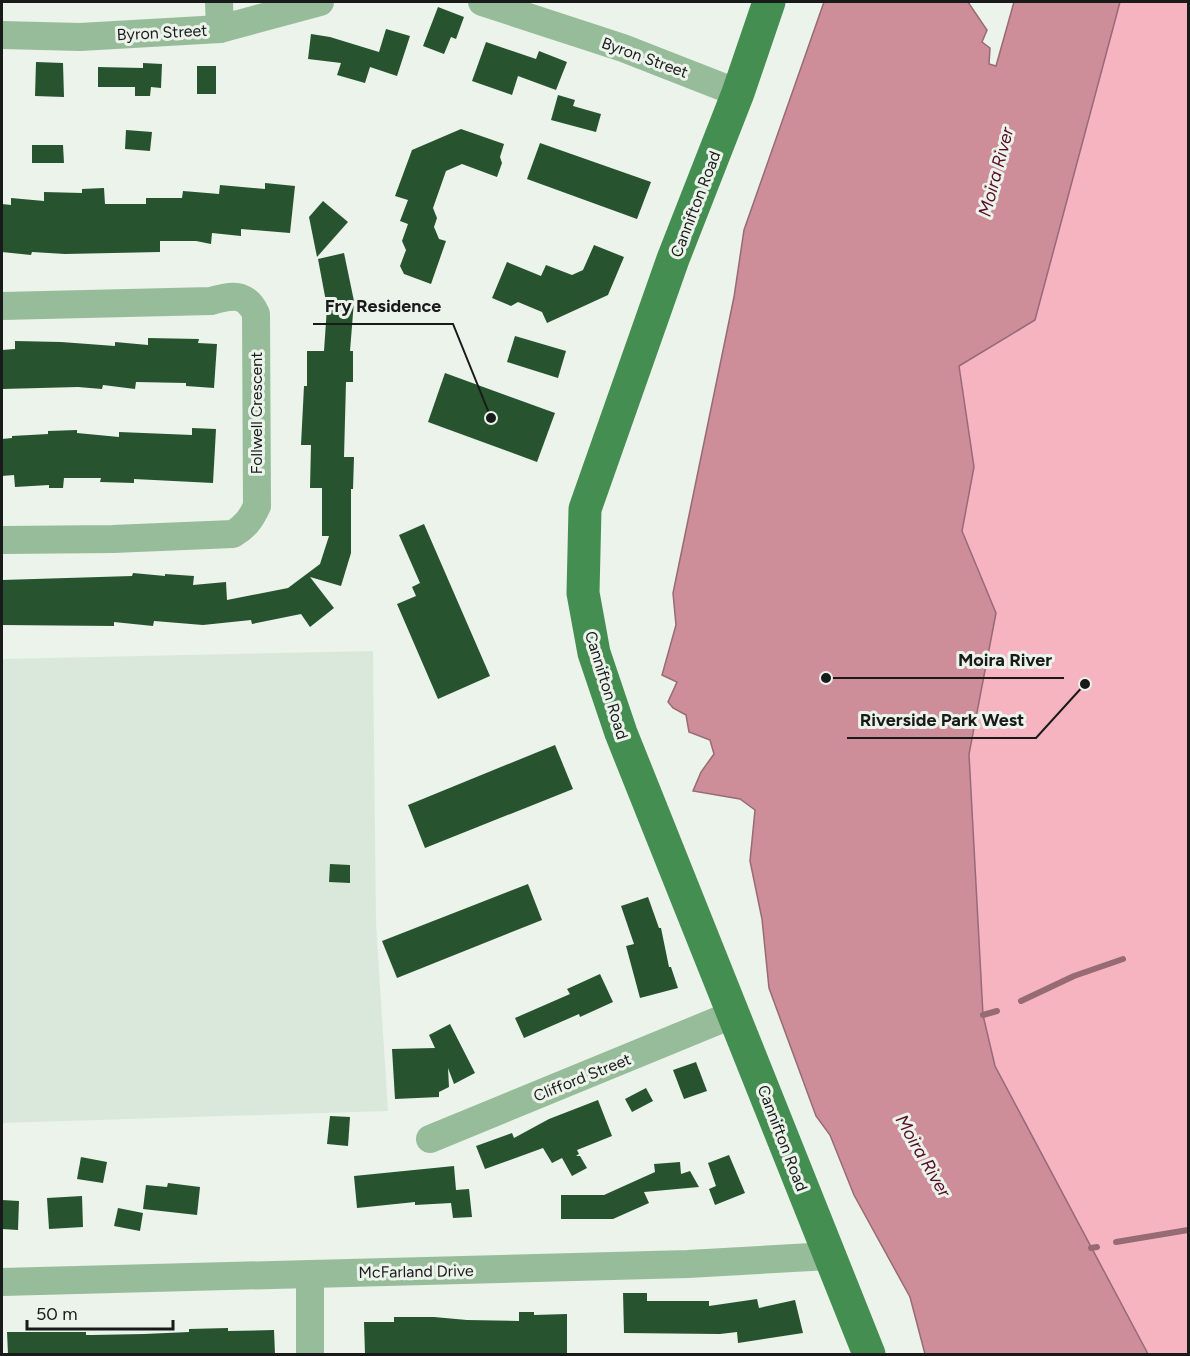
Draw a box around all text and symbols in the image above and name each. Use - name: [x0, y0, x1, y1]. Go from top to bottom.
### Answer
- street label: Byron Street: [116, 21, 208, 44]
- street label: Byron Street: [599, 33, 691, 82]
- water label: Moira River: [974, 124, 1019, 219]
- street label: Cannifton Road: [666, 148, 724, 260]
- callout: Fry Residence: [313, 288, 453, 324]
- text: Fry Residence: [325, 295, 441, 317]
- street label: Follwell Crescent: [247, 352, 266, 474]
- street label: Cannifton Road: [581, 629, 632, 742]
- callout: Moira River: [946, 642, 1064, 678]
- text: Moira River: [958, 649, 1052, 671]
- callout: Riverside Park West: [847, 702, 1036, 738]
- text: Riverside Park West: [860, 709, 1024, 731]
- street label: Clifford Street: [531, 1049, 634, 1106]
- street label: Cannifton Road: [754, 1082, 812, 1194]
- water label: Moira River: [891, 1111, 956, 1202]
- street label: McFarland Drive: [358, 1261, 474, 1282]
- scale bar: [27, 1293, 172, 1331]
- text: 50 m: [36, 1303, 78, 1325]

